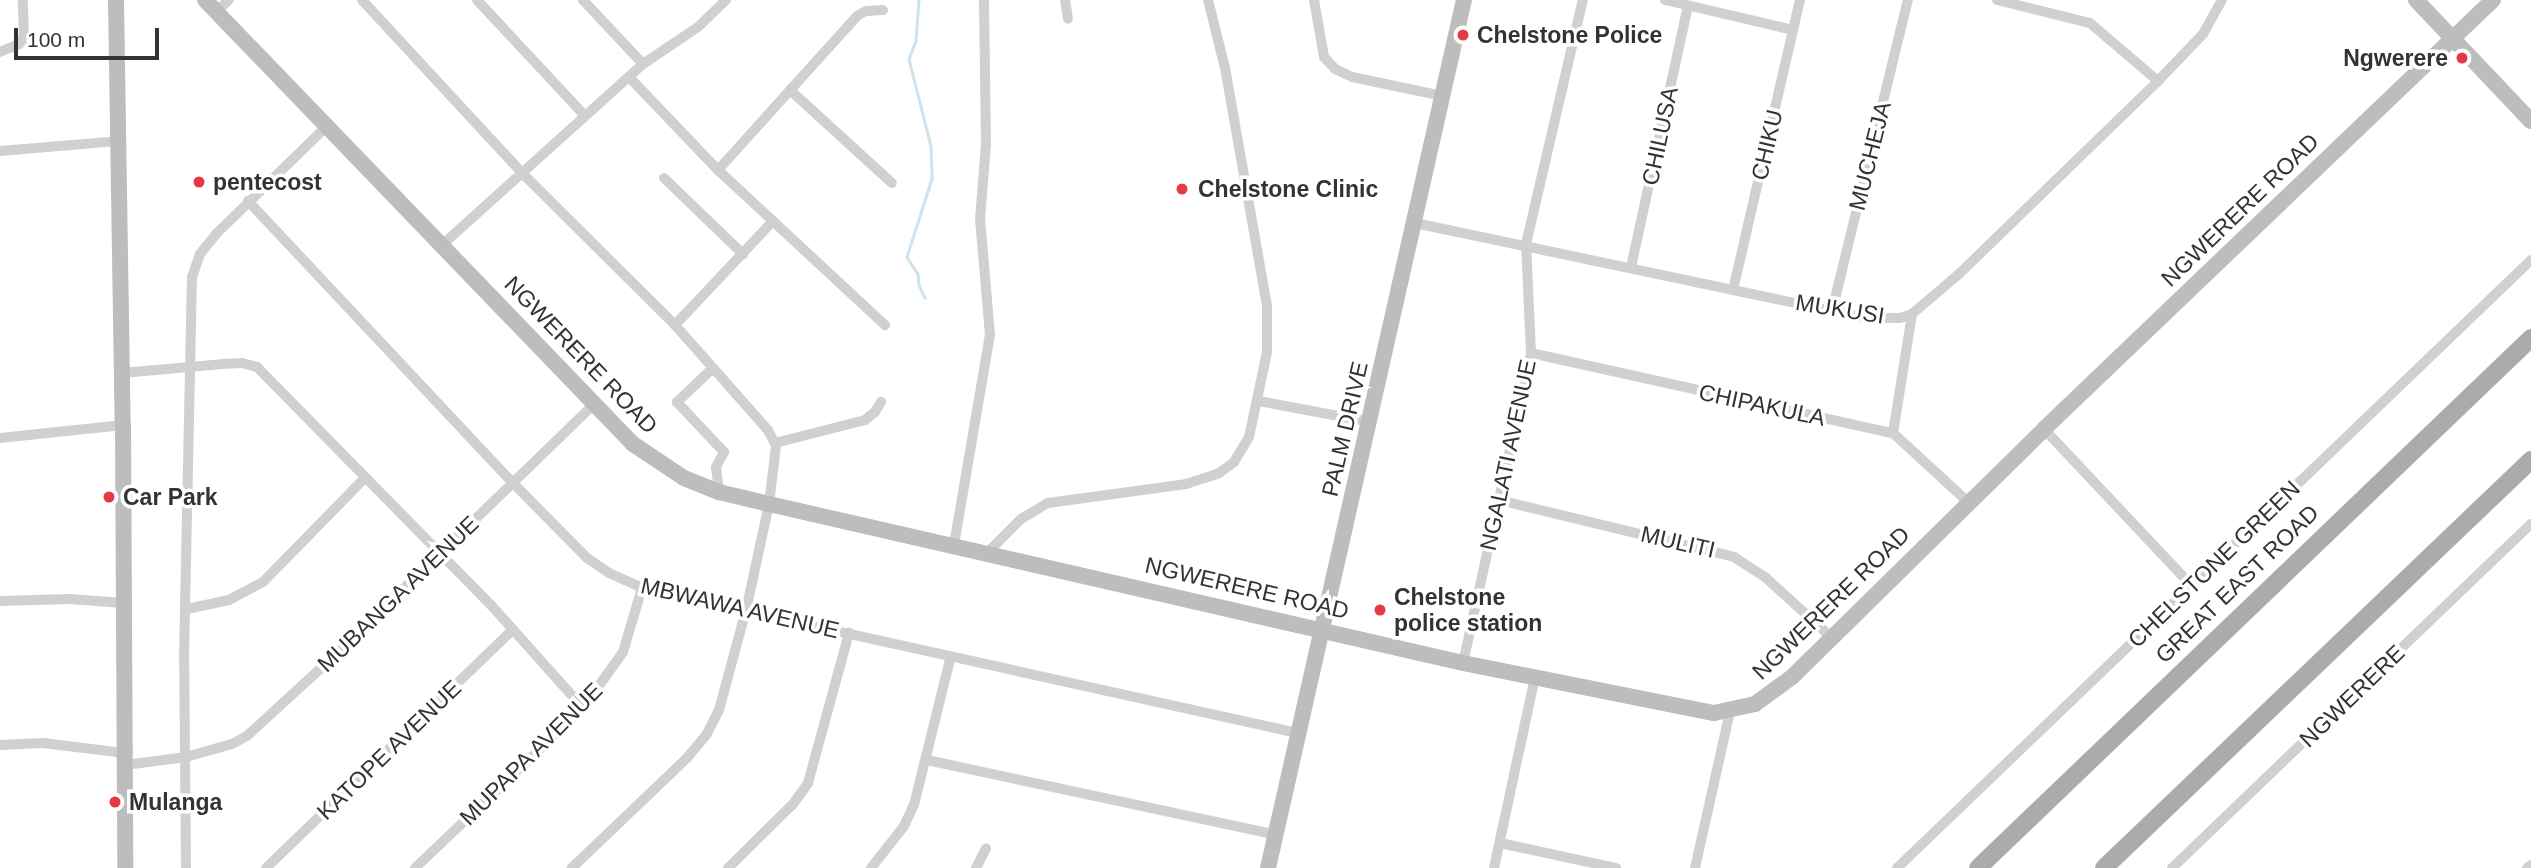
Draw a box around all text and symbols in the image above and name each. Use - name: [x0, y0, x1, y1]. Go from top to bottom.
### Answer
- scale bar: [18, 14, 163, 58]
- place label: Chelstone Police: [1477, 21, 1662, 49]
- marker: Chelstone Police: [1455, 27, 1471, 43]
- text: 100 m: [27, 28, 85, 51]
- place label: Ngwerere: [2343, 44, 2448, 72]
- marker: Ngwerere: [2454, 50, 2470, 66]
- street label: CHILUSA: [1636, 84, 1684, 188]
- street label: MUCHEJA: [1843, 99, 1897, 213]
- street label: CHIKU: [1746, 107, 1788, 183]
- street label: NGWERERE ROAD: [2155, 128, 2325, 292]
- place label: pentecost: [213, 168, 322, 196]
- marker: pentecost: [191, 174, 207, 190]
- place label: Chelstone Clinic: [1198, 175, 1378, 203]
- marker: Chelstone Clinic: [1172, 179, 1192, 199]
- street label: NGWERERE ROAD: [499, 270, 663, 440]
- street label: MUKUSI: [1794, 288, 1886, 330]
- street label: NGALATI AVENUE: [1474, 356, 1542, 554]
- street label: PALM DRIVE: [1316, 359, 1374, 499]
- street label: CHIPAKULA: [1696, 378, 1828, 432]
- street label: CHELSTONE GREEN: [2122, 475, 2306, 653]
- place label: Car Park: [123, 483, 218, 511]
- marker: Car Park: [101, 489, 117, 505]
- street label: GREAT EAST ROAD: [2149, 499, 2325, 669]
- street label: MUBANGA AVENUE: [311, 509, 485, 679]
- street label: MULITI: [1638, 520, 1718, 564]
- street label: NGWERERE ROAD: [1746, 521, 1916, 685]
- street label: NGWERERE ROAD: [1142, 551, 1352, 625]
- street label: MBWAWA AVENUE: [637, 571, 843, 645]
- place label: Chelstone police station: [1394, 583, 1542, 637]
- marker: Chelstone police station: [1372, 602, 1388, 618]
- street label: NGWERERE: [2294, 639, 2410, 753]
- street label: KATOPE AVENUE: [311, 674, 467, 826]
- street label: MUPAPA AVENUE: [453, 676, 609, 832]
- place label: Mulanga: [129, 788, 222, 816]
- marker: Mulanga: [107, 794, 123, 810]

